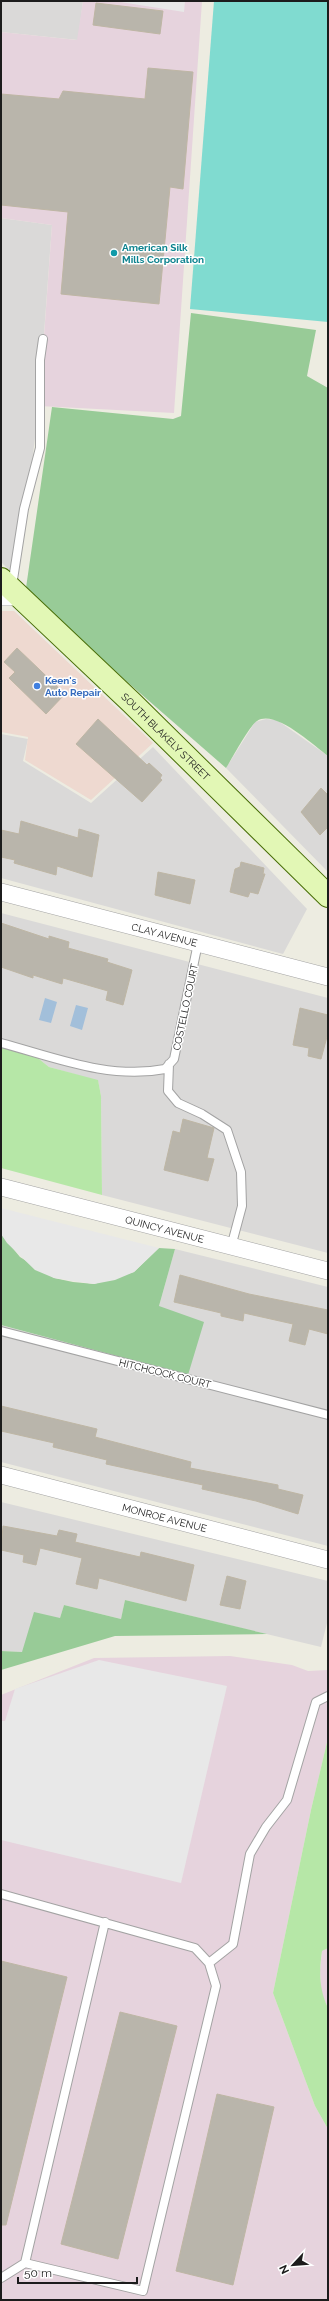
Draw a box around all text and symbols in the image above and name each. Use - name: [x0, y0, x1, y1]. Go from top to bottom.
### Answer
- place label: American Silk Mills Corporation: [122, 242, 204, 265]
- marker: American Silk Mills Corporation: [109, 248, 119, 258]
- place label: Keen's Auto Repair: [45, 675, 101, 698]
- marker: Keen's Auto Repair: [32, 681, 42, 691]
- street label: SOUTH BLAKELY STREET: [119, 691, 212, 783]
- street label: CLAY AVENUE: [130, 921, 199, 949]
- street label: COSTELLO COURT: [171, 963, 200, 1051]
- street label: QUINCY AVENUE: [124, 1214, 205, 1245]
- street label: HITCHCOCK COURT: [118, 1357, 212, 1390]
- street label: MONROE AVENUE: [121, 1502, 208, 1534]
- north arrow: [273, 2245, 313, 2285]
- scale bar: [18, 2259, 137, 2285]
- text: N: [277, 2263, 292, 2276]
- text: 50 m: [24, 2266, 52, 2280]

